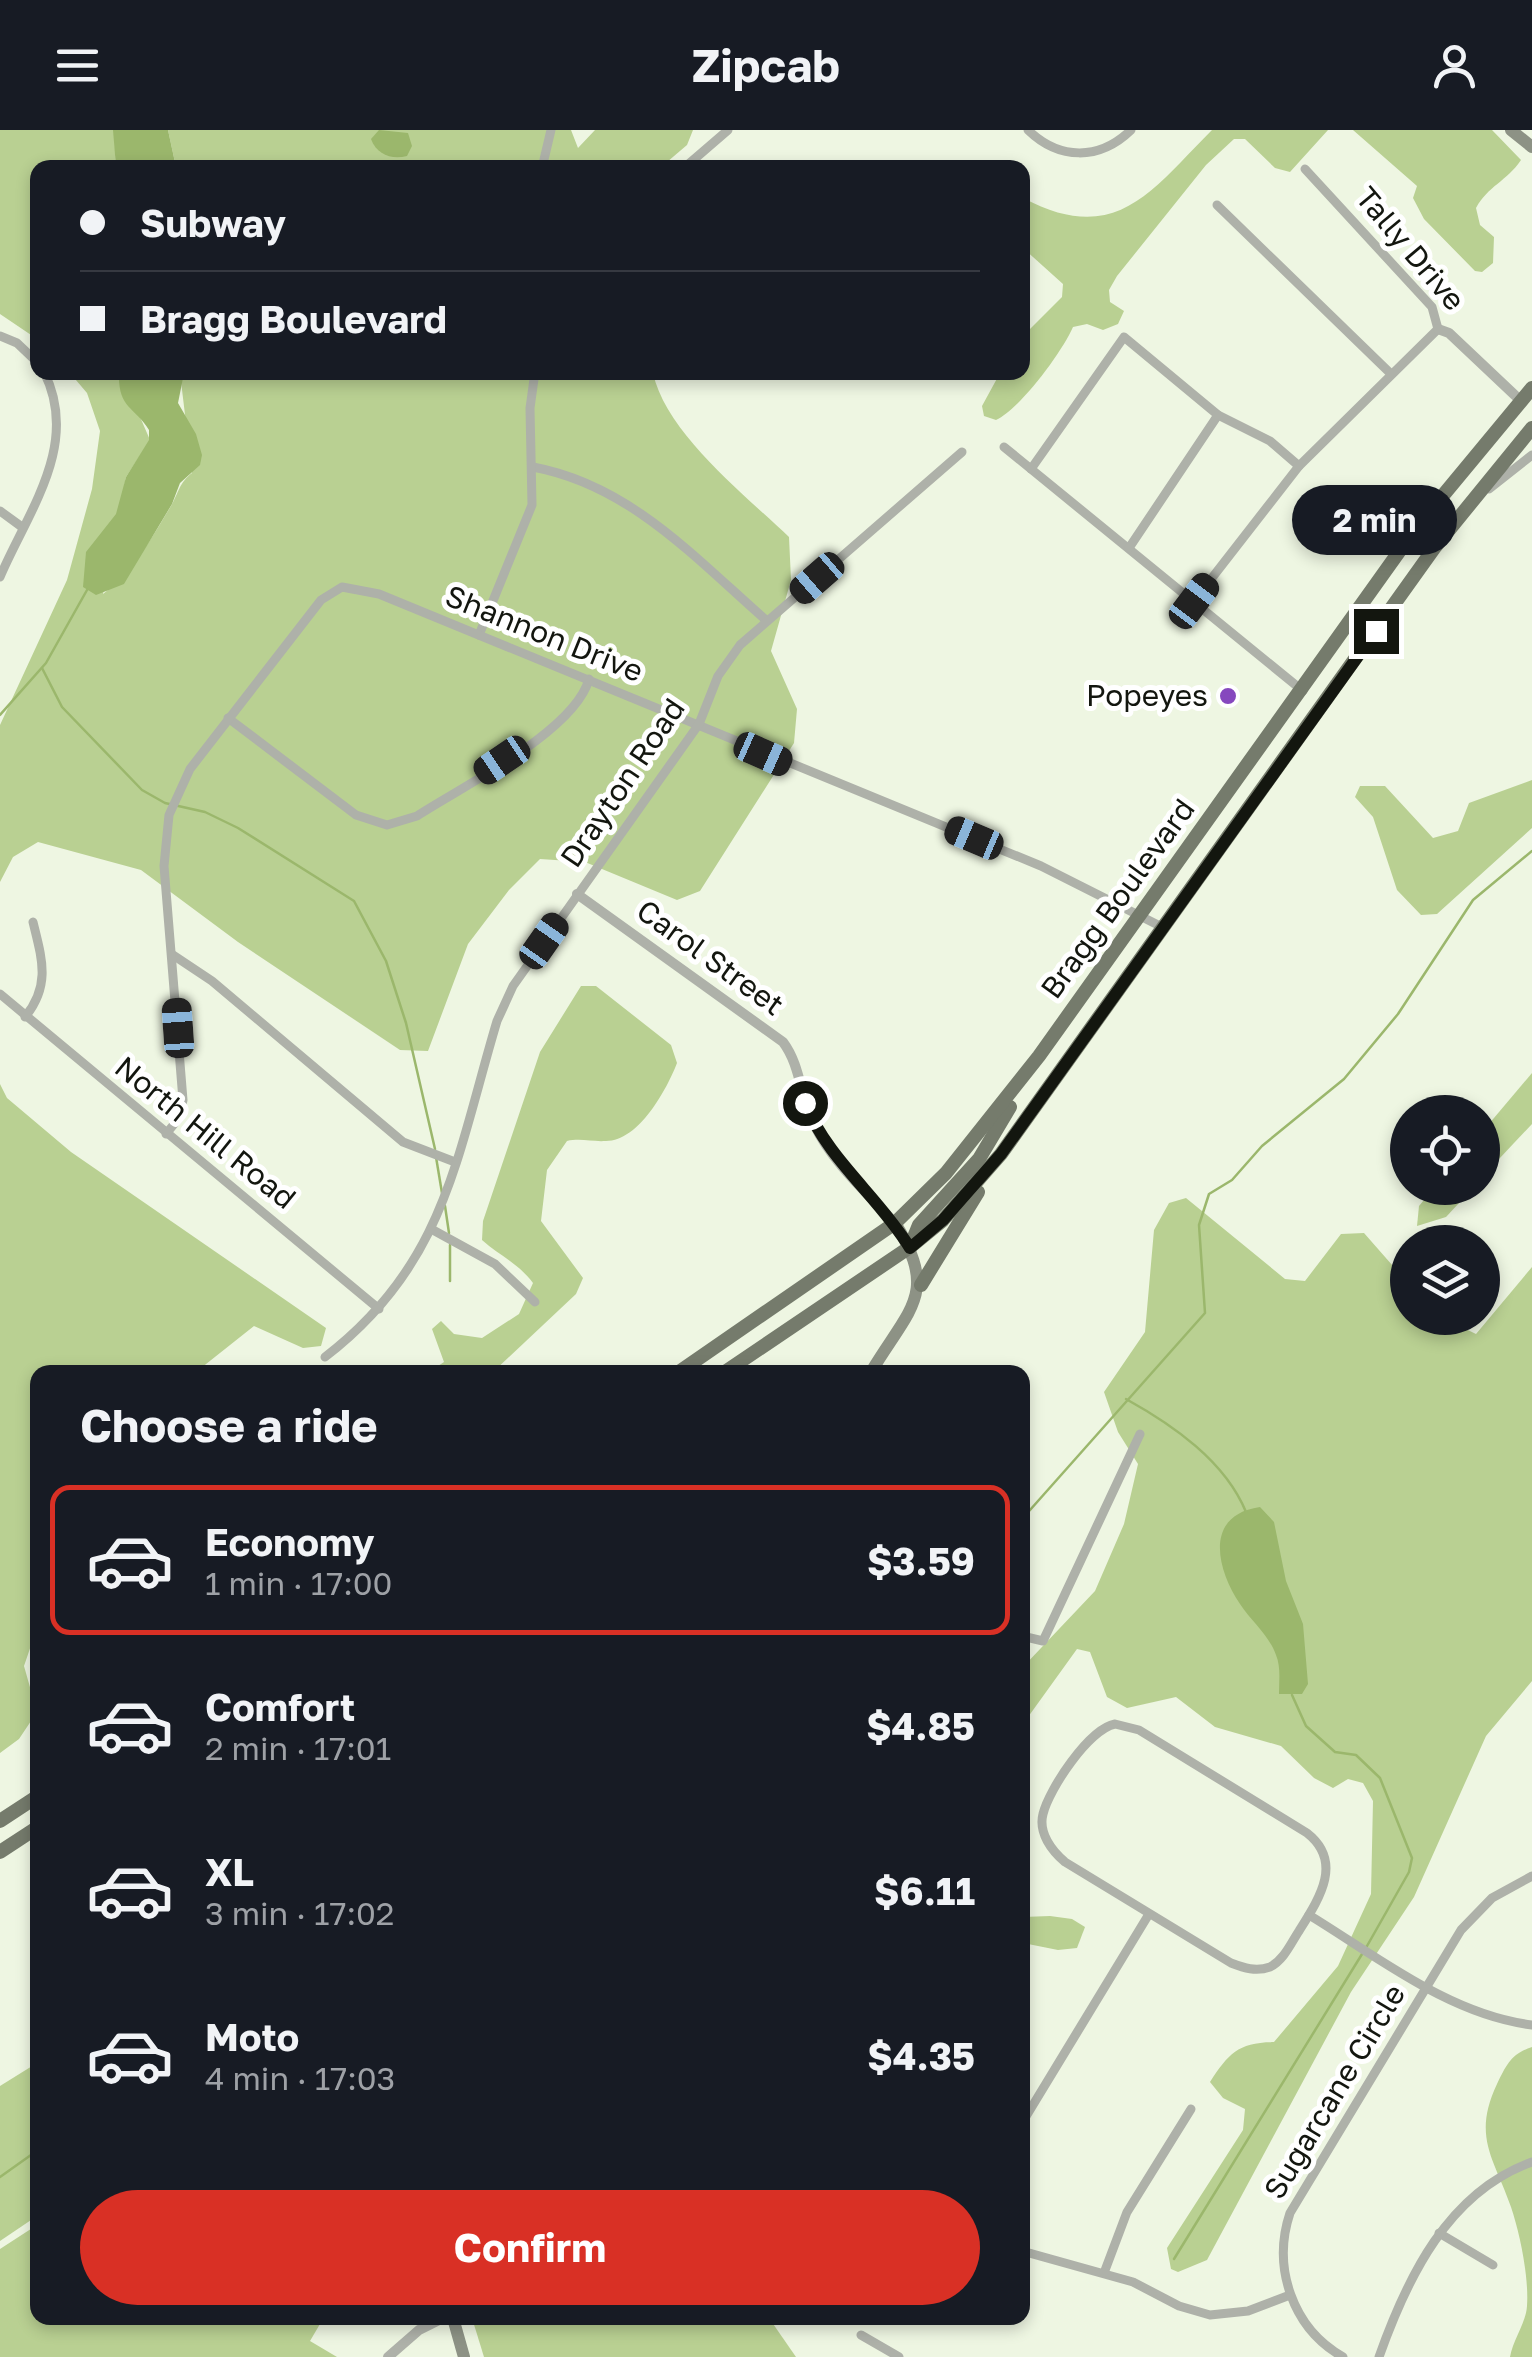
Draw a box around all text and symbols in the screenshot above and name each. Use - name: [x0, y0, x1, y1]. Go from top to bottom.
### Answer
- icon: menu: [50, 38, 105, 93]
- text: Zipcab: [692, 38, 840, 92]
- icon: person: [1427, 38, 1482, 93]
- street label: Tally Drive: [1349, 179, 1473, 317]
- text: Subway: [140, 200, 286, 245]
- text: Bragg Boulevard: [140, 296, 447, 341]
- callout: 2 min: [1294, 486, 1458, 556]
- text: 2 min: [1333, 501, 1416, 539]
- car: [785, 547, 849, 609]
- car: [1164, 568, 1224, 634]
- street label: Shannon Drive: [440, 577, 648, 689]
- route end: [1354, 609, 1399, 654]
- place label: Popeyes: [1086, 677, 1208, 713]
- marker: Popeyes: [1217, 685, 1239, 707]
- street label: Drayton Road: [552, 691, 692, 874]
- car: [729, 728, 797, 780]
- car: [469, 731, 535, 789]
- street label: Bragg Boulevard: [1033, 792, 1202, 1005]
- car: [941, 812, 1007, 864]
- street label: Carol Street: [630, 892, 791, 1022]
- car: [515, 908, 573, 974]
- car: [161, 997, 195, 1059]
- street label: North Hill Road: [108, 1048, 303, 1216]
- route start: [783, 1081, 828, 1126]
- map controls: [1390, 1095, 1500, 1335]
- button: locate: [1390, 1095, 1500, 1205]
- button: layers: [1390, 1225, 1500, 1335]
- text: Choose a ride: [80, 1398, 378, 1452]
- icon: car: [85, 1515, 175, 1605]
- text: Economy: [205, 1519, 374, 1564]
- text: $3.59: [867, 1538, 975, 1583]
- text: 1 min · 17:00: [205, 1564, 392, 1602]
- icon: car: [85, 1680, 175, 1770]
- text: Comfort: [205, 1684, 355, 1729]
- text: $4.85: [866, 1703, 975, 1748]
- text: 2 min · 17:01: [205, 1729, 391, 1767]
- icon: car: [85, 1845, 175, 1935]
- text: XL: [205, 1849, 254, 1894]
- text: $6.11: [874, 1868, 975, 1913]
- text: 3 min · 17:02: [205, 1894, 394, 1932]
- street label: Sugarcane Circle: [1256, 1978, 1412, 2205]
- icon: car: [85, 2010, 175, 2100]
- text: Moto: [205, 2014, 299, 2059]
- text: $4.35: [867, 2033, 975, 2078]
- text: 4 min · 17:03: [205, 2059, 395, 2097]
- button: Confirm: [80, 2190, 980, 2305]

